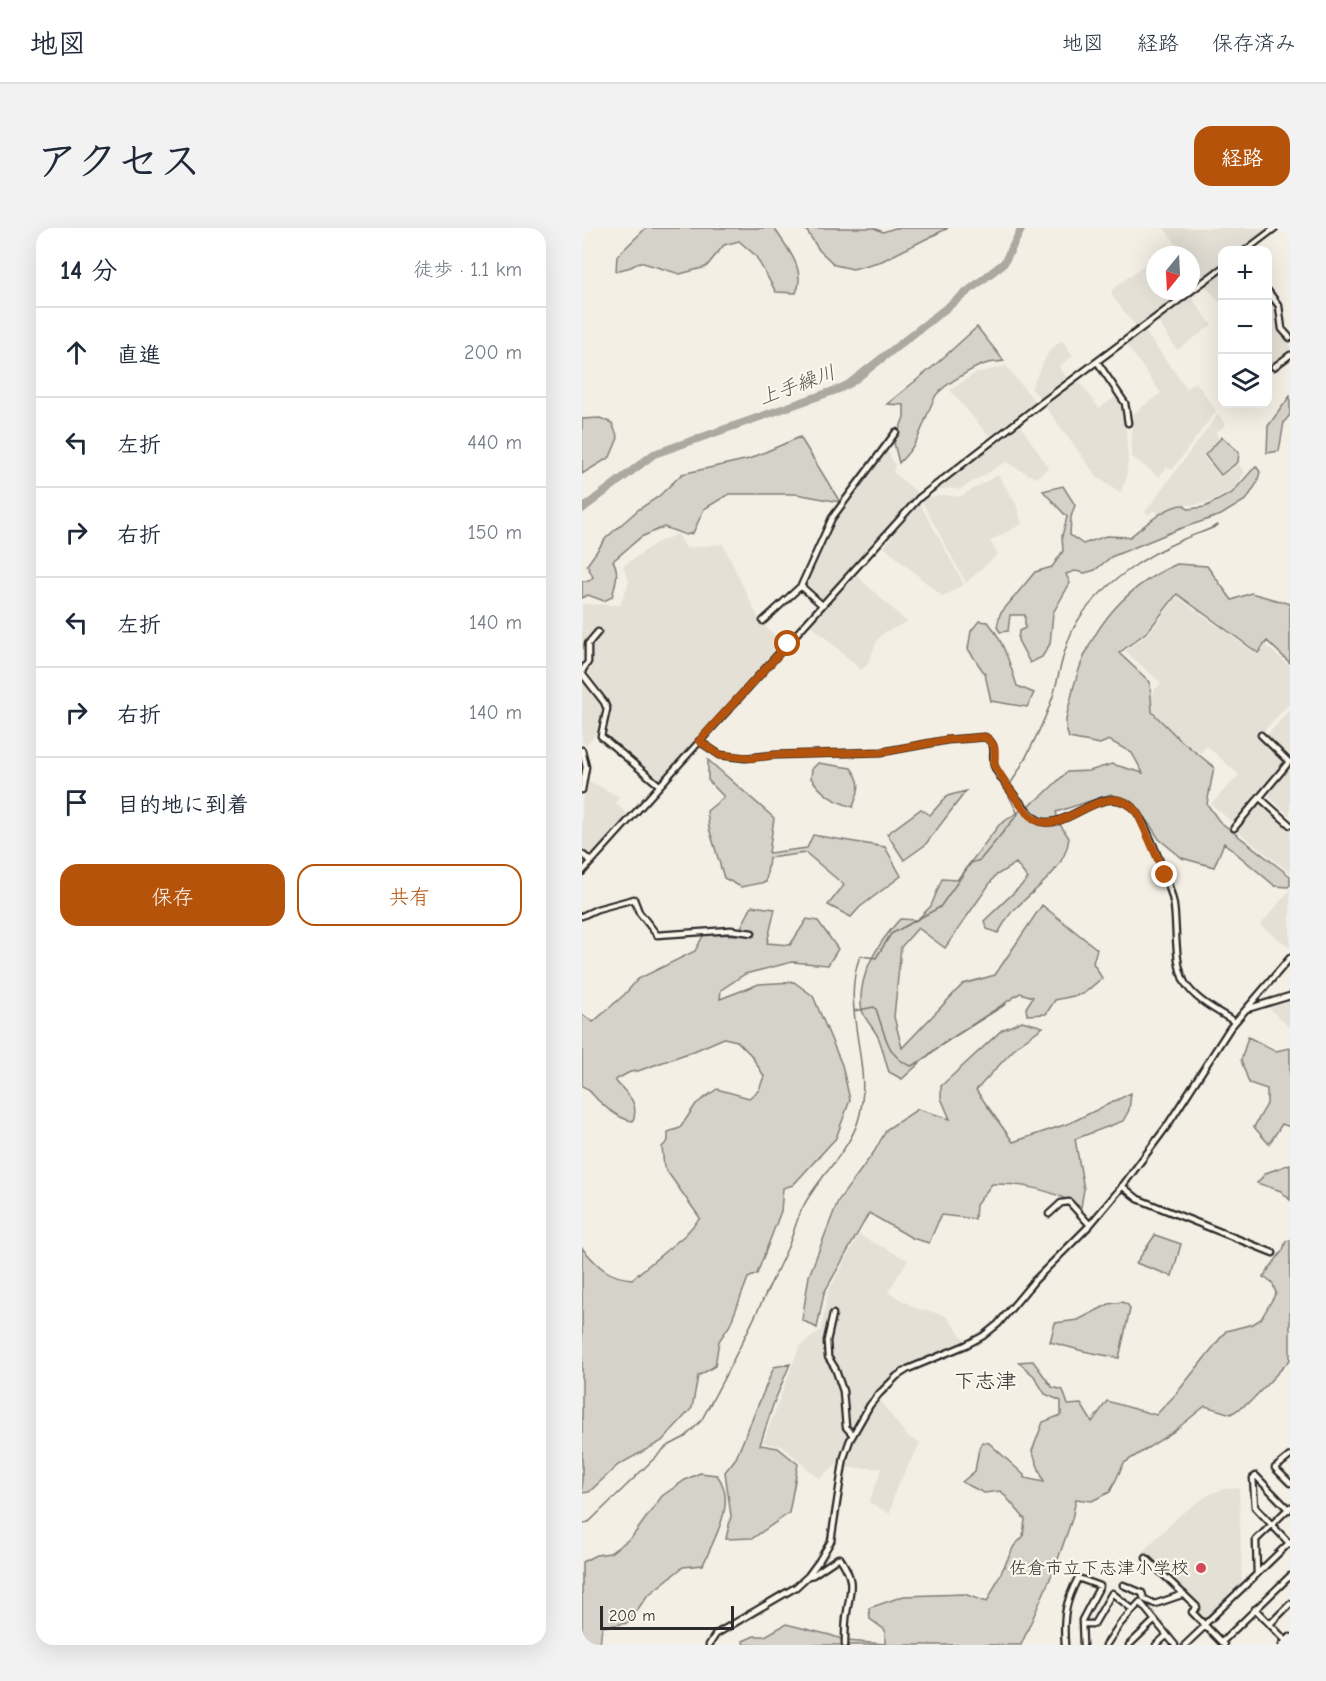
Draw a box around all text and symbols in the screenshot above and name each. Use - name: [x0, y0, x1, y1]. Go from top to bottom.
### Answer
- text: 地図: [30, 28, 86, 60]
- text: 地図: [1062, 31, 1104, 55]
- text: 経路: [1137, 31, 1179, 55]
- text: 保存済み: [1212, 31, 1296, 55]
- button: 経路: [1194, 126, 1290, 186]
- text: アクセス: [36, 137, 201, 186]
- north arrow: [1146, 246, 1200, 300]
- map controls: [1218, 246, 1272, 408]
- button: +: [1218, 246, 1272, 300]
- text: 14 分: [60, 256, 117, 286]
- text: 徒歩 · 1.1 km: [413, 258, 522, 281]
- button: −: [1218, 300, 1272, 354]
- icon: ahead: [60, 336, 93, 369]
- text: 200 m: [464, 341, 522, 364]
- text: 直進: [117, 342, 161, 368]
- button: layers: [1218, 354, 1272, 408]
- water label: 上手繰川: [755, 361, 839, 409]
- icon: left: [60, 426, 93, 459]
- text: 440 m: [467, 431, 522, 454]
- text: 左折: [117, 432, 161, 458]
- icon: right: [60, 516, 93, 549]
- text: 150 m: [468, 521, 522, 544]
- text: 右折: [117, 522, 161, 548]
- icon: left: [60, 606, 93, 639]
- text: 140 m: [469, 611, 522, 634]
- text: 左折: [117, 612, 161, 638]
- route start: [774, 630, 800, 656]
- icon: right: [60, 696, 93, 729]
- text: 140 m: [469, 701, 522, 724]
- text: 右折: [117, 702, 161, 728]
- icon: arrive: [60, 786, 93, 819]
- text: 目的地に到着: [117, 792, 249, 818]
- route end: [1151, 861, 1177, 887]
- button: 保存: [60, 864, 285, 926]
- button: 共有: [297, 864, 522, 926]
- district label: 下志津: [954, 1369, 1017, 1393]
- place label: 佐倉市立下志津小学校: [1009, 1558, 1189, 1579]
- marker: 佐倉市立下志津小学校: [1194, 1561, 1208, 1575]
- scale bar: [600, 1603, 734, 1630]
- text: 200 m: [609, 1607, 655, 1625]

